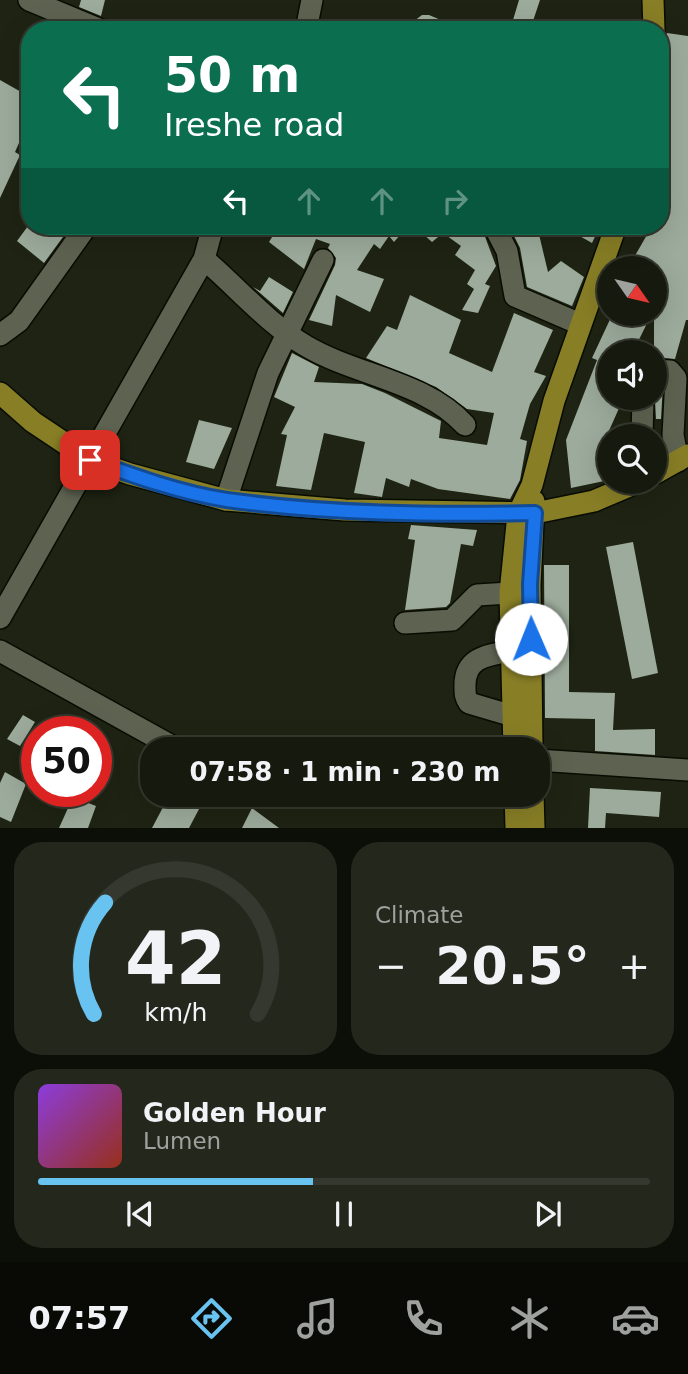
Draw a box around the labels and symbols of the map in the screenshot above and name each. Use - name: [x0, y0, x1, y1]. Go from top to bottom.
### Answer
- north arrow: [597, 256, 667, 326]
- pin: [60, 430, 120, 490]
- position arrow: [494, 602, 568, 676]
- speed limit sign: 50: [21, 716, 112, 807]

